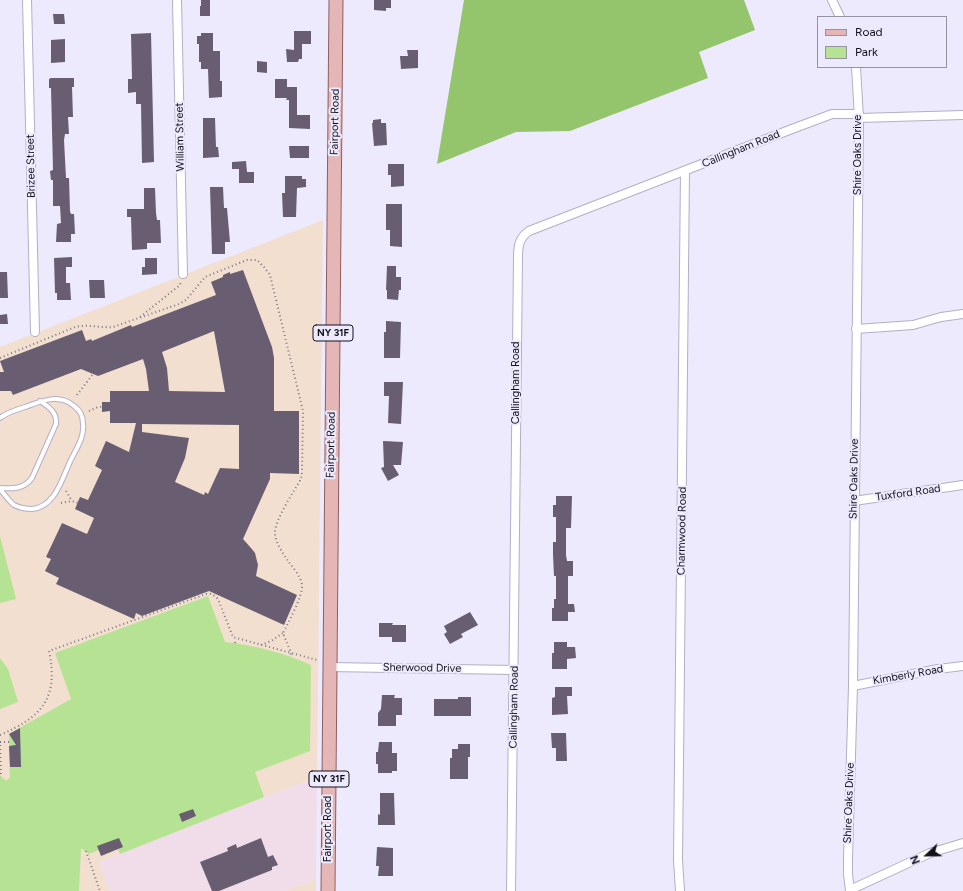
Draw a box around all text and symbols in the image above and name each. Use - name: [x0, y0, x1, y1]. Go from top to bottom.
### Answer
- legend: [817, 16, 947, 68]
- text: Road: [855, 25, 883, 39]
- text: Park: [855, 45, 878, 59]
- street label: Fairport Road: [328, 89, 342, 155]
- street label: William Street: [173, 102, 187, 172]
- street label: Shire Oaks Drive: [851, 115, 865, 195]
- street label: Callingham Road: [700, 127, 782, 171]
- street label: Brizee Street: [24, 134, 38, 198]
- road number: NY 31F: [313, 325, 353, 341]
- street label: Callingham Road: [509, 342, 523, 424]
- street label: Fairport Road: [324, 412, 338, 478]
- street label: Shire Oaks Drive: [847, 439, 861, 519]
- street label: Tuxford Road: [875, 482, 941, 504]
- street label: Charmwood Road: [675, 487, 689, 575]
- street label: Sherwood Drive: [383, 661, 461, 675]
- street label: Kimberly Road: [872, 662, 944, 688]
- street label: Callingham Road: [507, 666, 521, 748]
- street label: Shire Oaks Drive: [841, 762, 857, 844]
- road number: NY 31F: [309, 771, 349, 787]
- street label: Fairport Road: [321, 796, 335, 862]
- north arrow: [907, 835, 947, 875]
- text: N: [908, 853, 923, 866]

